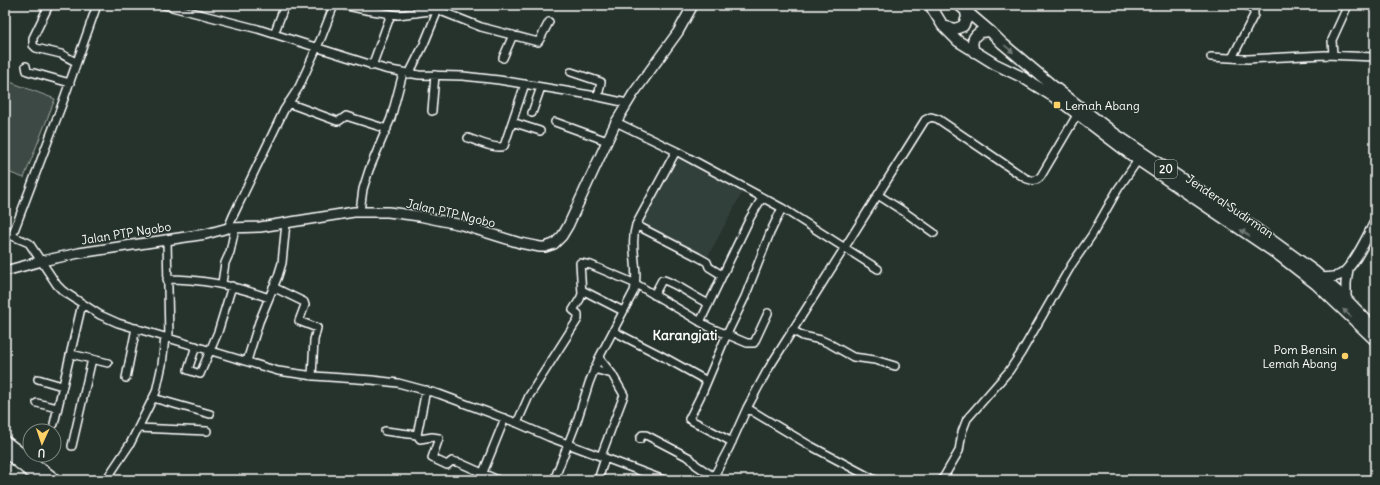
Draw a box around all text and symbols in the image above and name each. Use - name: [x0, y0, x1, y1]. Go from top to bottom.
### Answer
- one-way arrow: [1004, 45, 1015, 54]
- place label: Lemah Abang: [1065, 98, 1140, 113]
- marker: Lemah Abang: [1052, 100, 1062, 110]
- road number: 20: [1155, 160, 1177, 178]
- street label: Jenderal Sudirman: [1183, 171, 1277, 241]
- street label: Jalan PTP Ngobo: [405, 195, 497, 231]
- street label: Jalan PTP Ngobo: [80, 218, 172, 248]
- one-way arrow: [1240, 229, 1251, 237]
- one-way arrow: [1342, 308, 1353, 317]
- district label: Karangjati: [653, 326, 718, 344]
- place label: Pom Bensin Lemah Abang: [1262, 342, 1337, 371]
- marker: Pom Bensin Lemah Abang: [1340, 351, 1350, 361]
- north arrow: [22, 423, 62, 463]
- text: U: [37, 446, 46, 460]

